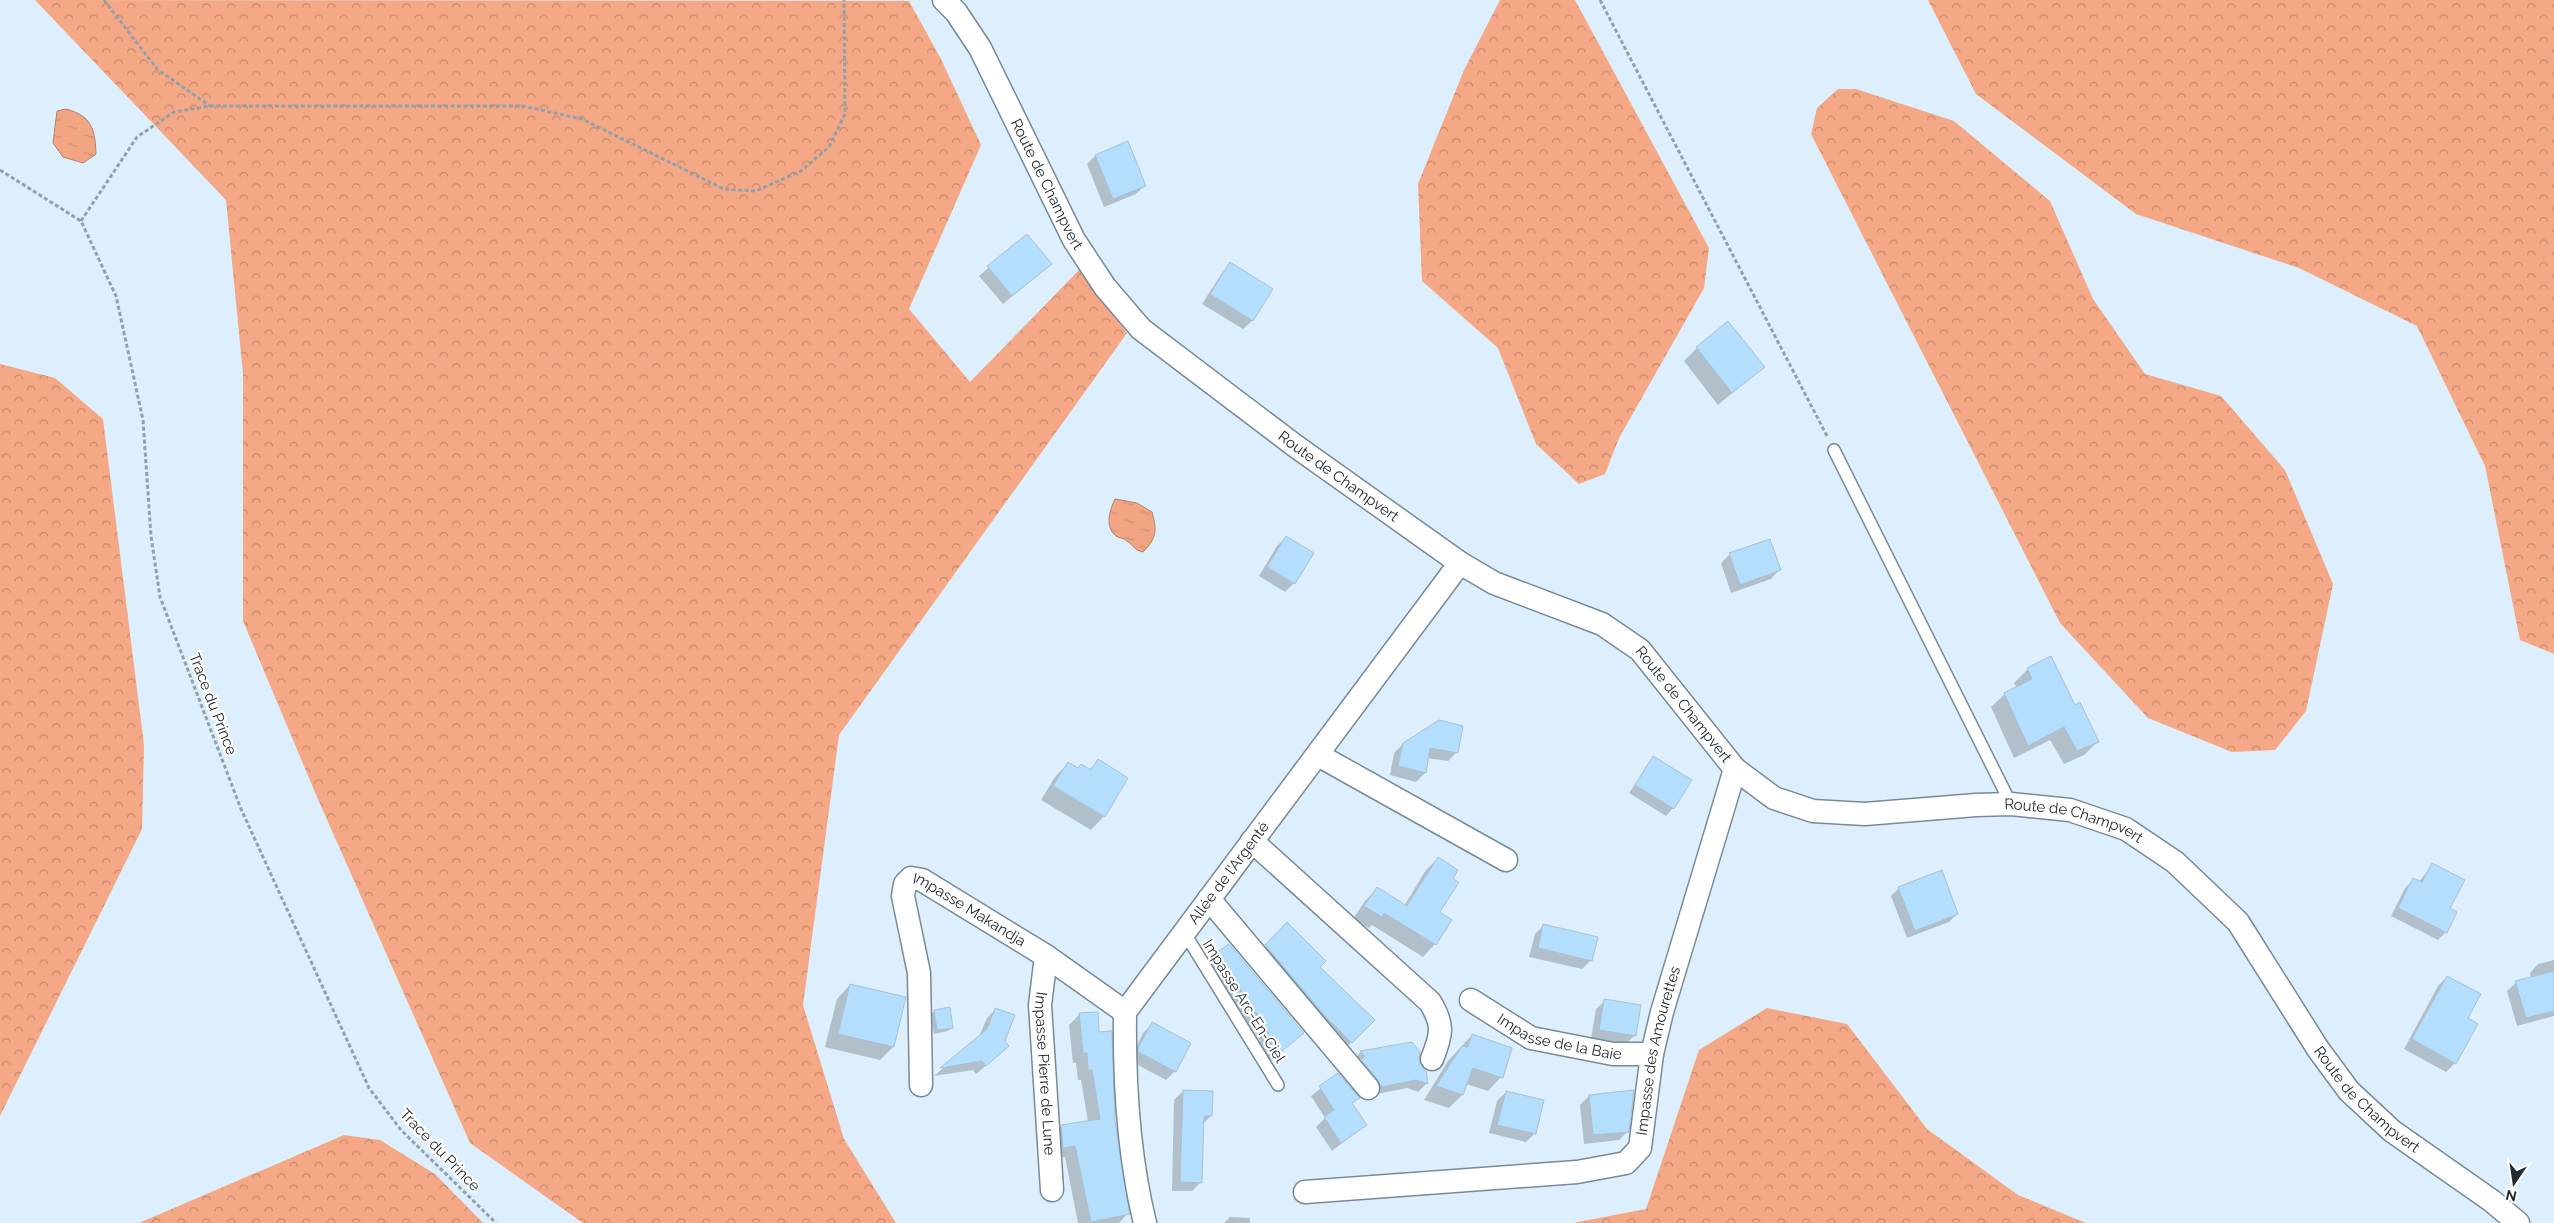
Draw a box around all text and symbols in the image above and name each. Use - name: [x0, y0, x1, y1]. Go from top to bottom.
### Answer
- street label: Route de Champvert: [1007, 116, 1087, 253]
- street label: Route de Champvert: [1275, 427, 1402, 525]
- street label: Route de Champvert: [1632, 643, 1735, 766]
- street label: Trace du Prince: [185, 651, 241, 758]
- street label: Route de Champvert: [2004, 795, 2147, 847]
- street label: Allée de l'Argenté: [1185, 818, 1273, 928]
- street label: Impasse Makandja: [911, 870, 1029, 950]
- street label: Impasse Arc-En-Ciel: [1199, 936, 1290, 1067]
- street label: Impasse des Amourettes: [1633, 964, 1684, 1137]
- street label: Impasse Pierre de Lune: [1031, 991, 1059, 1156]
- street label: Impasse de la Baie: [1494, 1010, 1622, 1063]
- street label: Route de Champvert: [2310, 1043, 2423, 1157]
- street label: Trace du Prince: [396, 1105, 484, 1195]
- north arrow: [2489, 1158, 2539, 1208]
- text: N: [2504, 1187, 2518, 1205]

